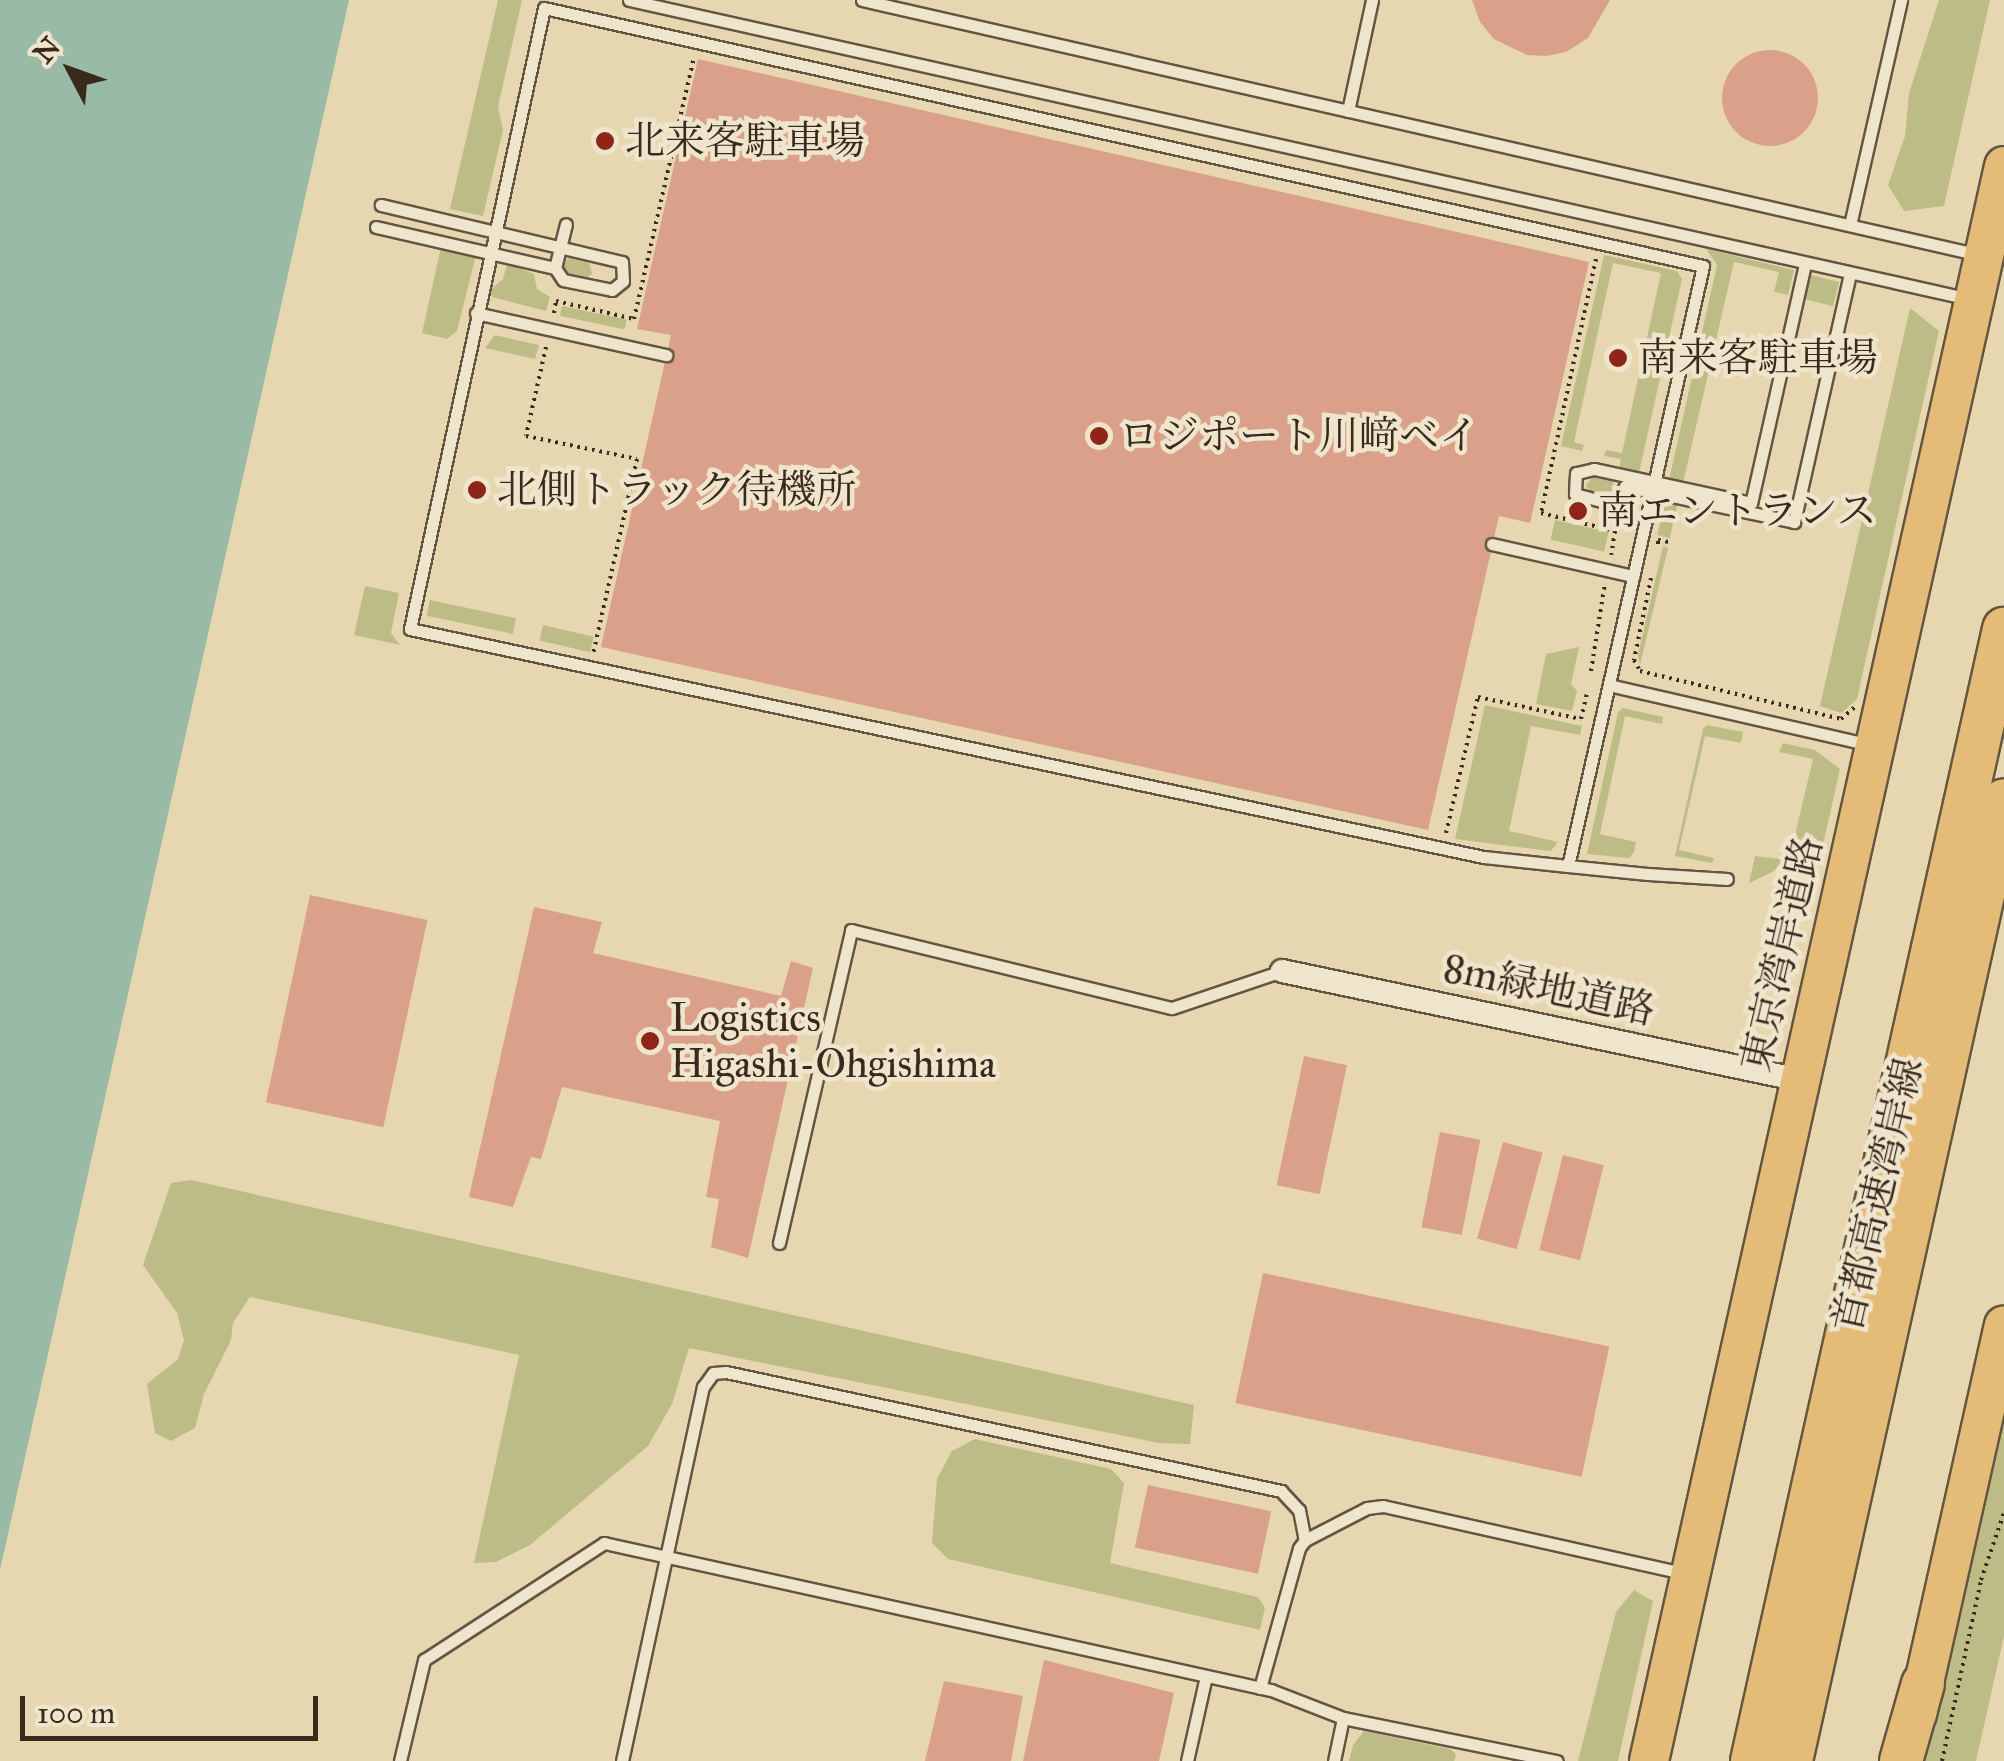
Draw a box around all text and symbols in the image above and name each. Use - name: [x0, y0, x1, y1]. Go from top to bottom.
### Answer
- north arrow: [20, 20, 120, 120]
- text: N: [26, 30, 68, 70]
- place label: 北来客駐車場: [625, 117, 865, 165]
- marker: 北来客駐車場: [594, 130, 616, 152]
- place label: 南来客駐車場: [1638, 334, 1878, 382]
- marker: 南来客駐車場: [1607, 347, 1629, 369]
- place label: ロジポート川﨑ベイ: [1119, 412, 1479, 460]
- marker: ロジポート川﨑ベイ: [1088, 425, 1110, 447]
- place label: 北側トラック待機所: [497, 466, 857, 514]
- marker: 北側トラック待機所: [466, 479, 488, 501]
- place label: 南エントランス: [1598, 487, 1878, 535]
- marker: 南エントランス: [1567, 500, 1589, 522]
- street label: 東京湾岸道路: [1732, 832, 1832, 1076]
- street label: 8m緑地道路: [1439, 943, 1659, 1035]
- place label: Logistics Higashi-Ohgishima: [670, 994, 996, 1088]
- marker: Logistics Higashi-Ohgishima: [639, 1030, 661, 1052]
- street label: 首都高速湾岸線: [1823, 1053, 1933, 1337]
- scale bar: [25, 1676, 322, 1738]
- text: 100 m: [37, 1695, 115, 1731]

